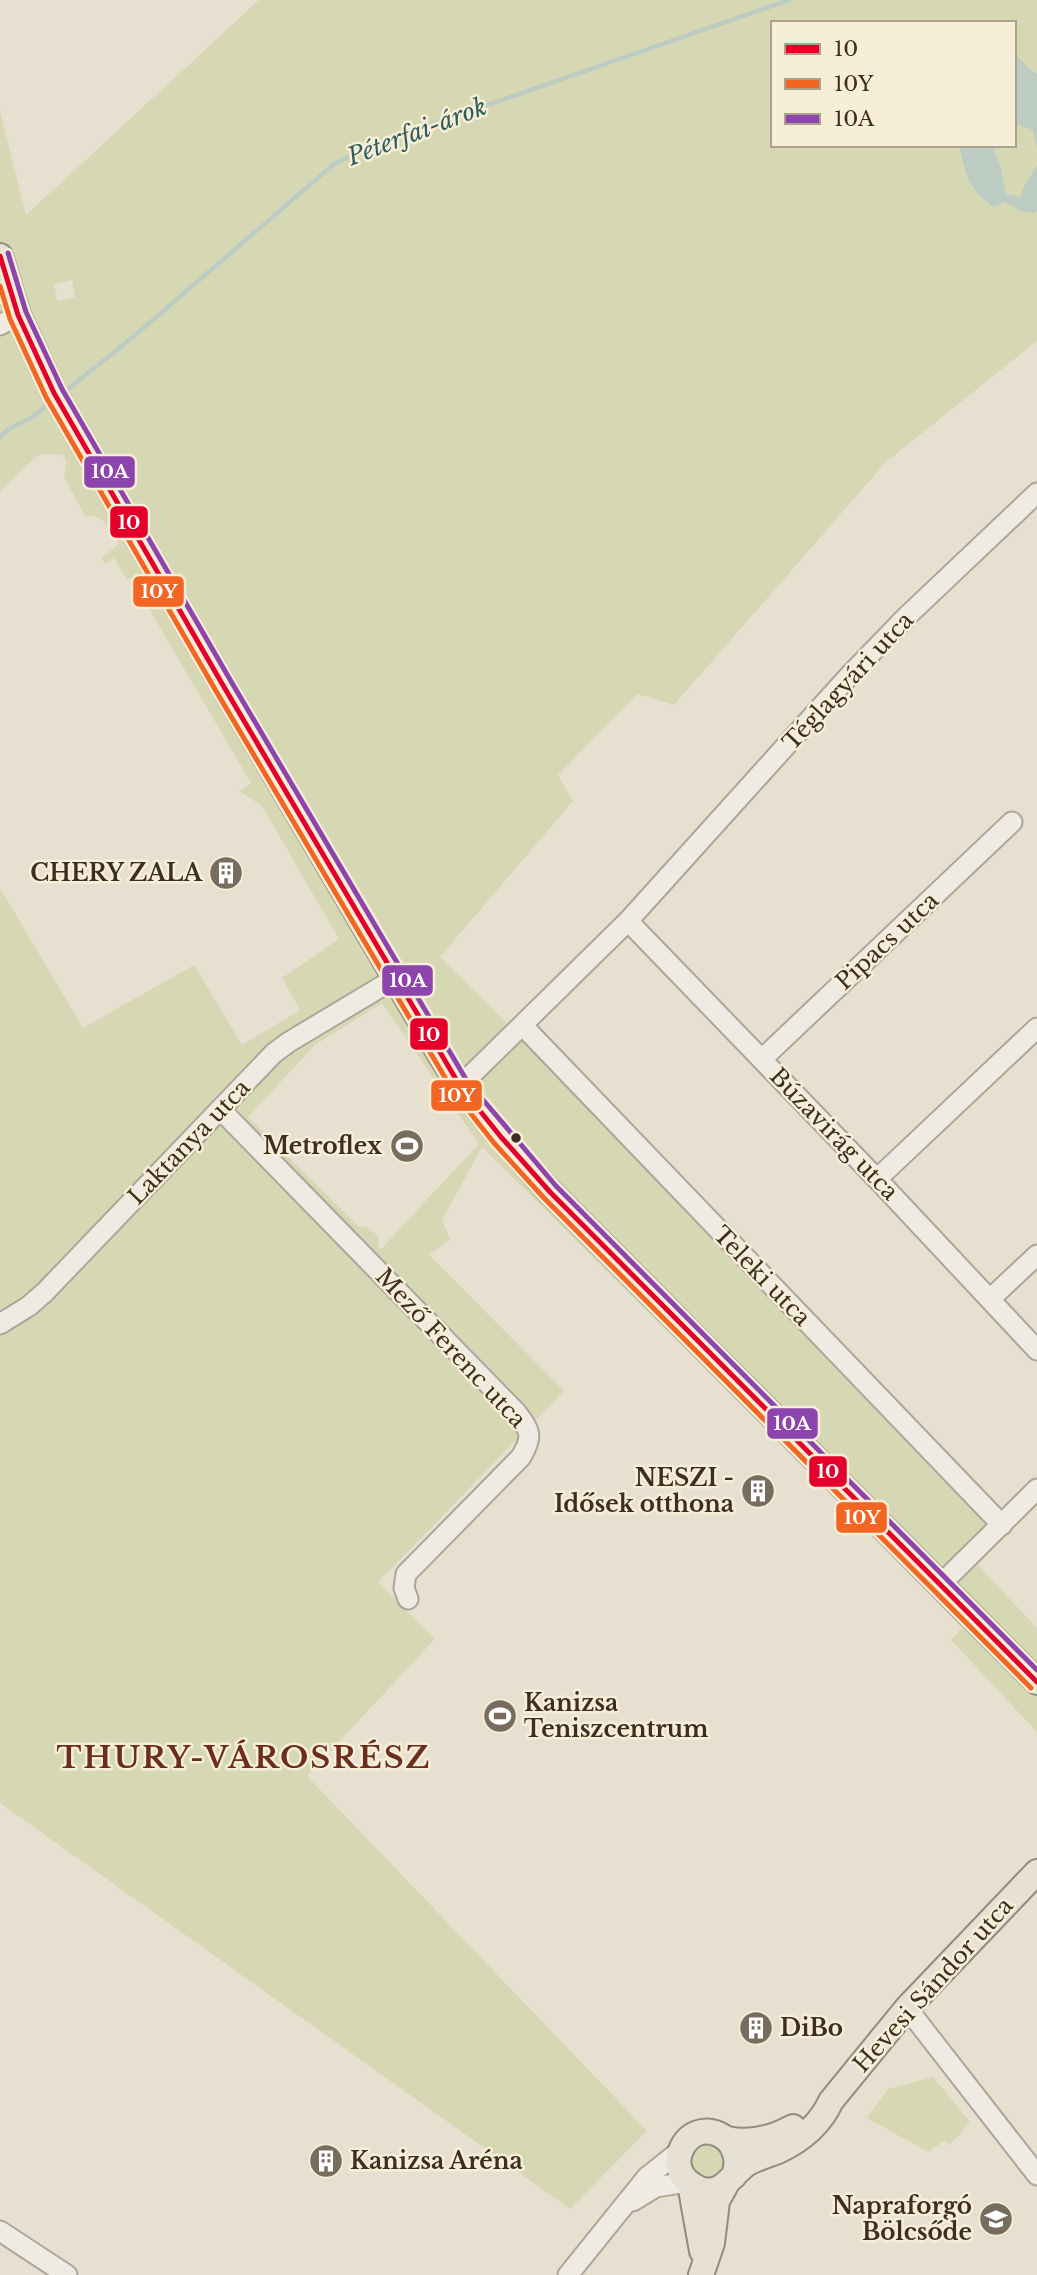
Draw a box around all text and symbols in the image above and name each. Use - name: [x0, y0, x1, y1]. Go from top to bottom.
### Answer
- legend: [771, 21, 1016, 147]
- text: 10: [834, 36, 858, 62]
- text: 10Y: [834, 71, 874, 97]
- water label: Péterfai-árok: [342, 92, 491, 172]
- text: 10A: [834, 106, 875, 132]
- line badge: 10A: [83, 455, 136, 489]
- text: 10A: [91, 460, 129, 483]
- line badge: 10: [109, 505, 149, 539]
- text: 10: [118, 511, 140, 534]
- line badge: 10Y: [132, 575, 185, 608]
- text: 10Y: [141, 580, 178, 603]
- street label: Téglagyári utca: [777, 606, 919, 756]
- building icon: CHERY ZALA: [207, 854, 245, 892]
- place label: CHERY ZALA: [30, 859, 203, 887]
- street label: Pipacs utca: [830, 886, 944, 996]
- line badge: 10A: [381, 964, 434, 997]
- text: 10A: [389, 969, 427, 992]
- line badge: 10: [409, 1017, 449, 1051]
- text: 10: [418, 1023, 440, 1046]
- street label: Búzavirág utca: [764, 1062, 904, 1206]
- street label: Laktanya utca: [122, 1073, 256, 1210]
- line badge: 10Y: [430, 1079, 483, 1112]
- text: 10Y: [439, 1084, 476, 1107]
- sports icon: Metroflex: [388, 1127, 426, 1165]
- unlabelled marker: [509, 1131, 523, 1145]
- place label: Metroflex: [263, 1132, 382, 1160]
- street label: Teleki utca: [708, 1220, 817, 1332]
- street label: Mező Ferenc utca: [370, 1263, 532, 1434]
- line badge: 10A: [766, 1407, 819, 1440]
- text: 10A: [773, 1412, 811, 1435]
- line badge: 10: [808, 1455, 848, 1488]
- text: 10: [817, 1460, 839, 1483]
- place label: NESZI - Idősek otthona: [554, 1464, 734, 1518]
- building icon: NESZI - Idősek otthona: [739, 1472, 777, 1510]
- line badge: 10Y: [835, 1501, 888, 1534]
- text: 10Y: [844, 1506, 881, 1529]
- place label: Kanizsa Teniszcentrum: [524, 1689, 709, 1743]
- sports icon: Kanizsa Teniszcentrum: [481, 1697, 519, 1735]
- district label: THURY-VÁROSRÉSZ: [57, 1739, 431, 1776]
- street label: Hevesi Sándor utca: [847, 1892, 1019, 2078]
- building icon: DiBo: [737, 2009, 775, 2047]
- place label: DiBo: [780, 2014, 843, 2042]
- building icon: Kanizsa Aréna: [307, 2142, 345, 2180]
- place label: Kanizsa Aréna: [350, 2147, 523, 2175]
- place label: Napraforgó Bölcsőde: [832, 2192, 972, 2246]
- school or university icon: Napraforgó Bölcsőde: [977, 2200, 1015, 2238]

